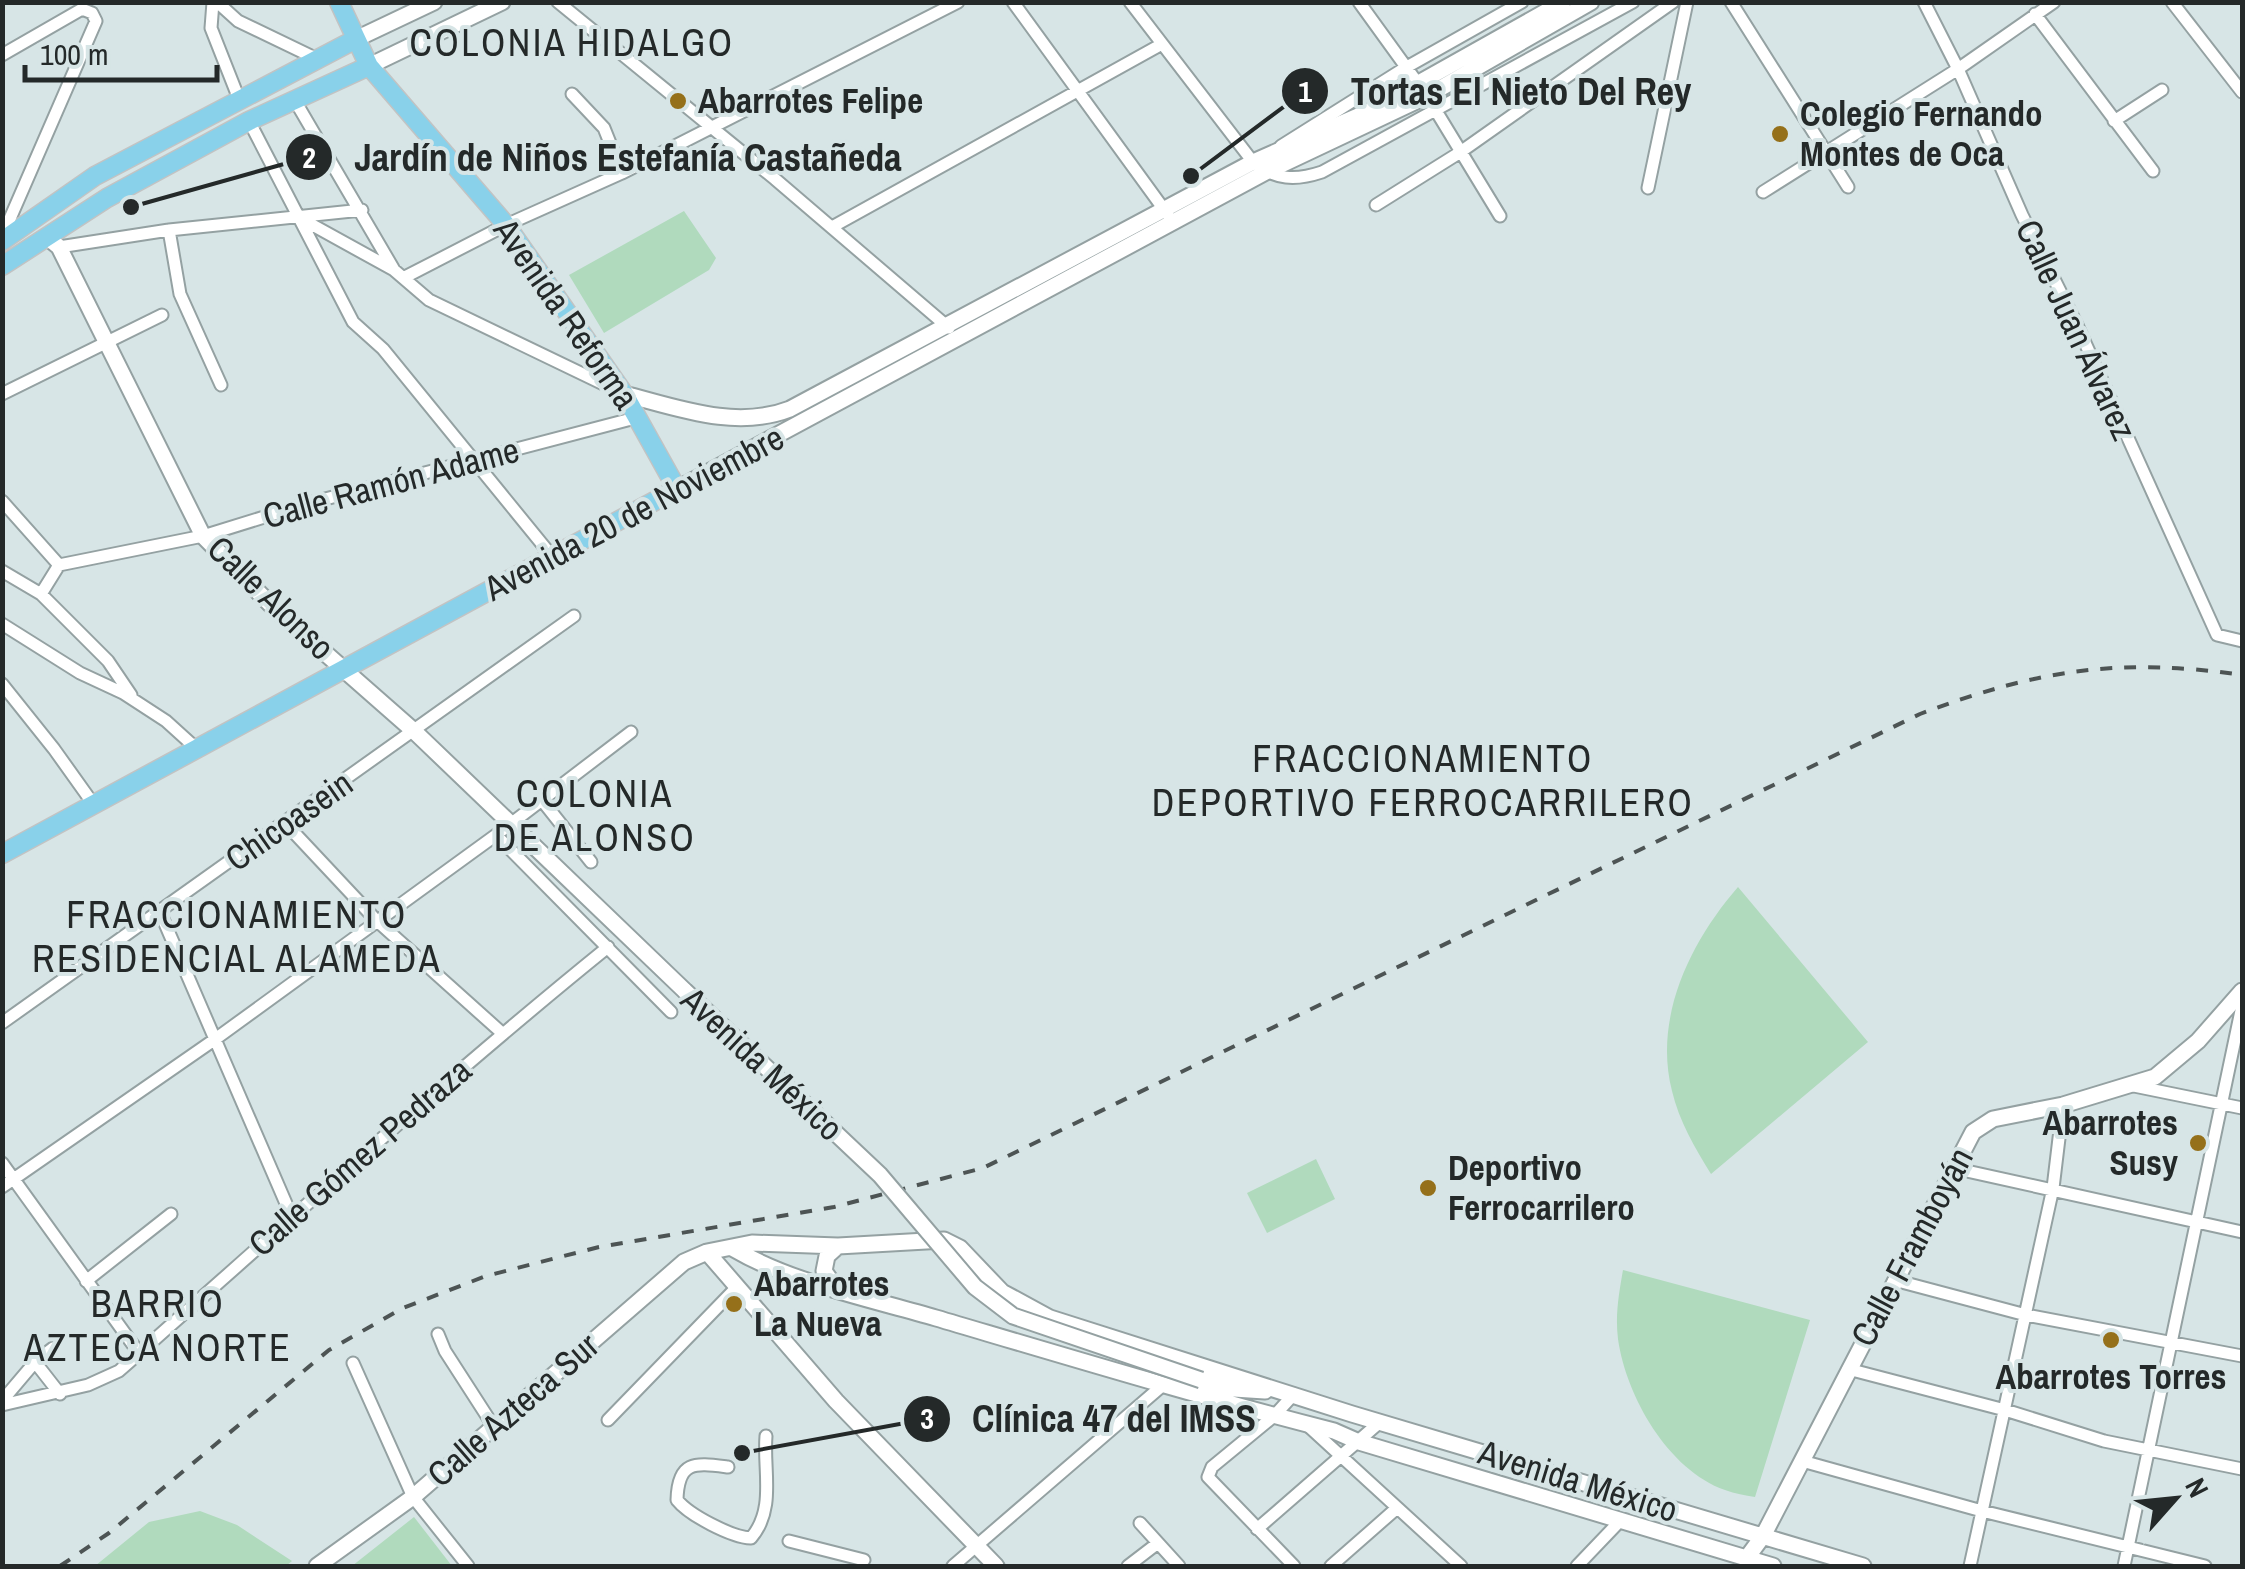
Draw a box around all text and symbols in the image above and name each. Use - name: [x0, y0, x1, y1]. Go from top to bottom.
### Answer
- district label: COLONIA HIDALGO: [410, 17, 734, 68]
- scale bar: [25, 20, 218, 82]
- text: 100 m: [40, 34, 108, 74]
- callout: Tortas El Nieto Del Rey: [1280, 57, 1711, 125]
- text: Tortas El Nieto Del Rey: [1351, 66, 1692, 117]
- text: 1: [1298, 71, 1312, 111]
- place label: Abarrotes Felipe: [698, 77, 923, 124]
- marker: Abarrotes Felipe: [667, 90, 689, 112]
- place label: Colegio Fernando Montes de Oca: [1800, 90, 2043, 177]
- callout: Jardín de Niños Estefanía Castañeda: [284, 123, 921, 191]
- marker: Colegio Fernando Montes de Oca: [1769, 123, 1791, 145]
- text: Jardín de Niños Estefanía Castañeda: [354, 132, 902, 183]
- text: 2: [302, 137, 316, 177]
- street label: Avenida Reforma: [483, 208, 650, 418]
- street label: Calle Juan Álvarez: [2005, 212, 2148, 447]
- street label: Avenida 20 de Noviembre: [475, 414, 792, 612]
- street label: Calle Ramón Adame: [258, 426, 524, 539]
- street label: Calle Alonso: [198, 525, 345, 670]
- district label: FRACCIONAMIENTO DEPORTIVO FERROCARRILERO: [1152, 733, 1694, 828]
- street label: Chicoasein: [216, 760, 362, 881]
- district label: COLONIA DE ALONSO: [494, 768, 696, 863]
- district label: FRACCIONAMIENTO RESIDENCIAL ALAMEDA: [32, 889, 442, 984]
- street label: Avenida México: [671, 976, 853, 1151]
- street label: Calle Gómez Pedraza: [238, 1047, 481, 1266]
- place label: Abarrotes Susy: [2042, 1099, 2178, 1186]
- marker: Abarrotes Susy: [2187, 1132, 2209, 1154]
- street label: Calle Framboyán: [1840, 1139, 1984, 1354]
- place label: Deportivo Ferrocarrilero: [1448, 1144, 1635, 1231]
- marker: Deportivo Ferrocarrilero: [1417, 1177, 1439, 1199]
- place label: Abarrotes La Nueva: [754, 1260, 890, 1347]
- district label: BARRIO AZTECA NORTE: [23, 1278, 292, 1373]
- marker: Abarrotes La Nueva: [723, 1293, 745, 1315]
- street label: Calle Azteca Sur: [417, 1322, 608, 1497]
- marker: Abarrotes Torres: [2100, 1329, 2122, 1351]
- place label: Abarrotes Torres: [1996, 1353, 2226, 1400]
- callout: Clínica 47 del IMSS: [902, 1385, 1276, 1453]
- text: Clínica 47 del IMSS: [972, 1393, 1256, 1444]
- text: 3: [920, 1398, 934, 1438]
- street label: Avenida México: [1472, 1428, 1683, 1533]
- north arrow: [2125, 1449, 2225, 1549]
- text: N: [2177, 1472, 2218, 1504]

